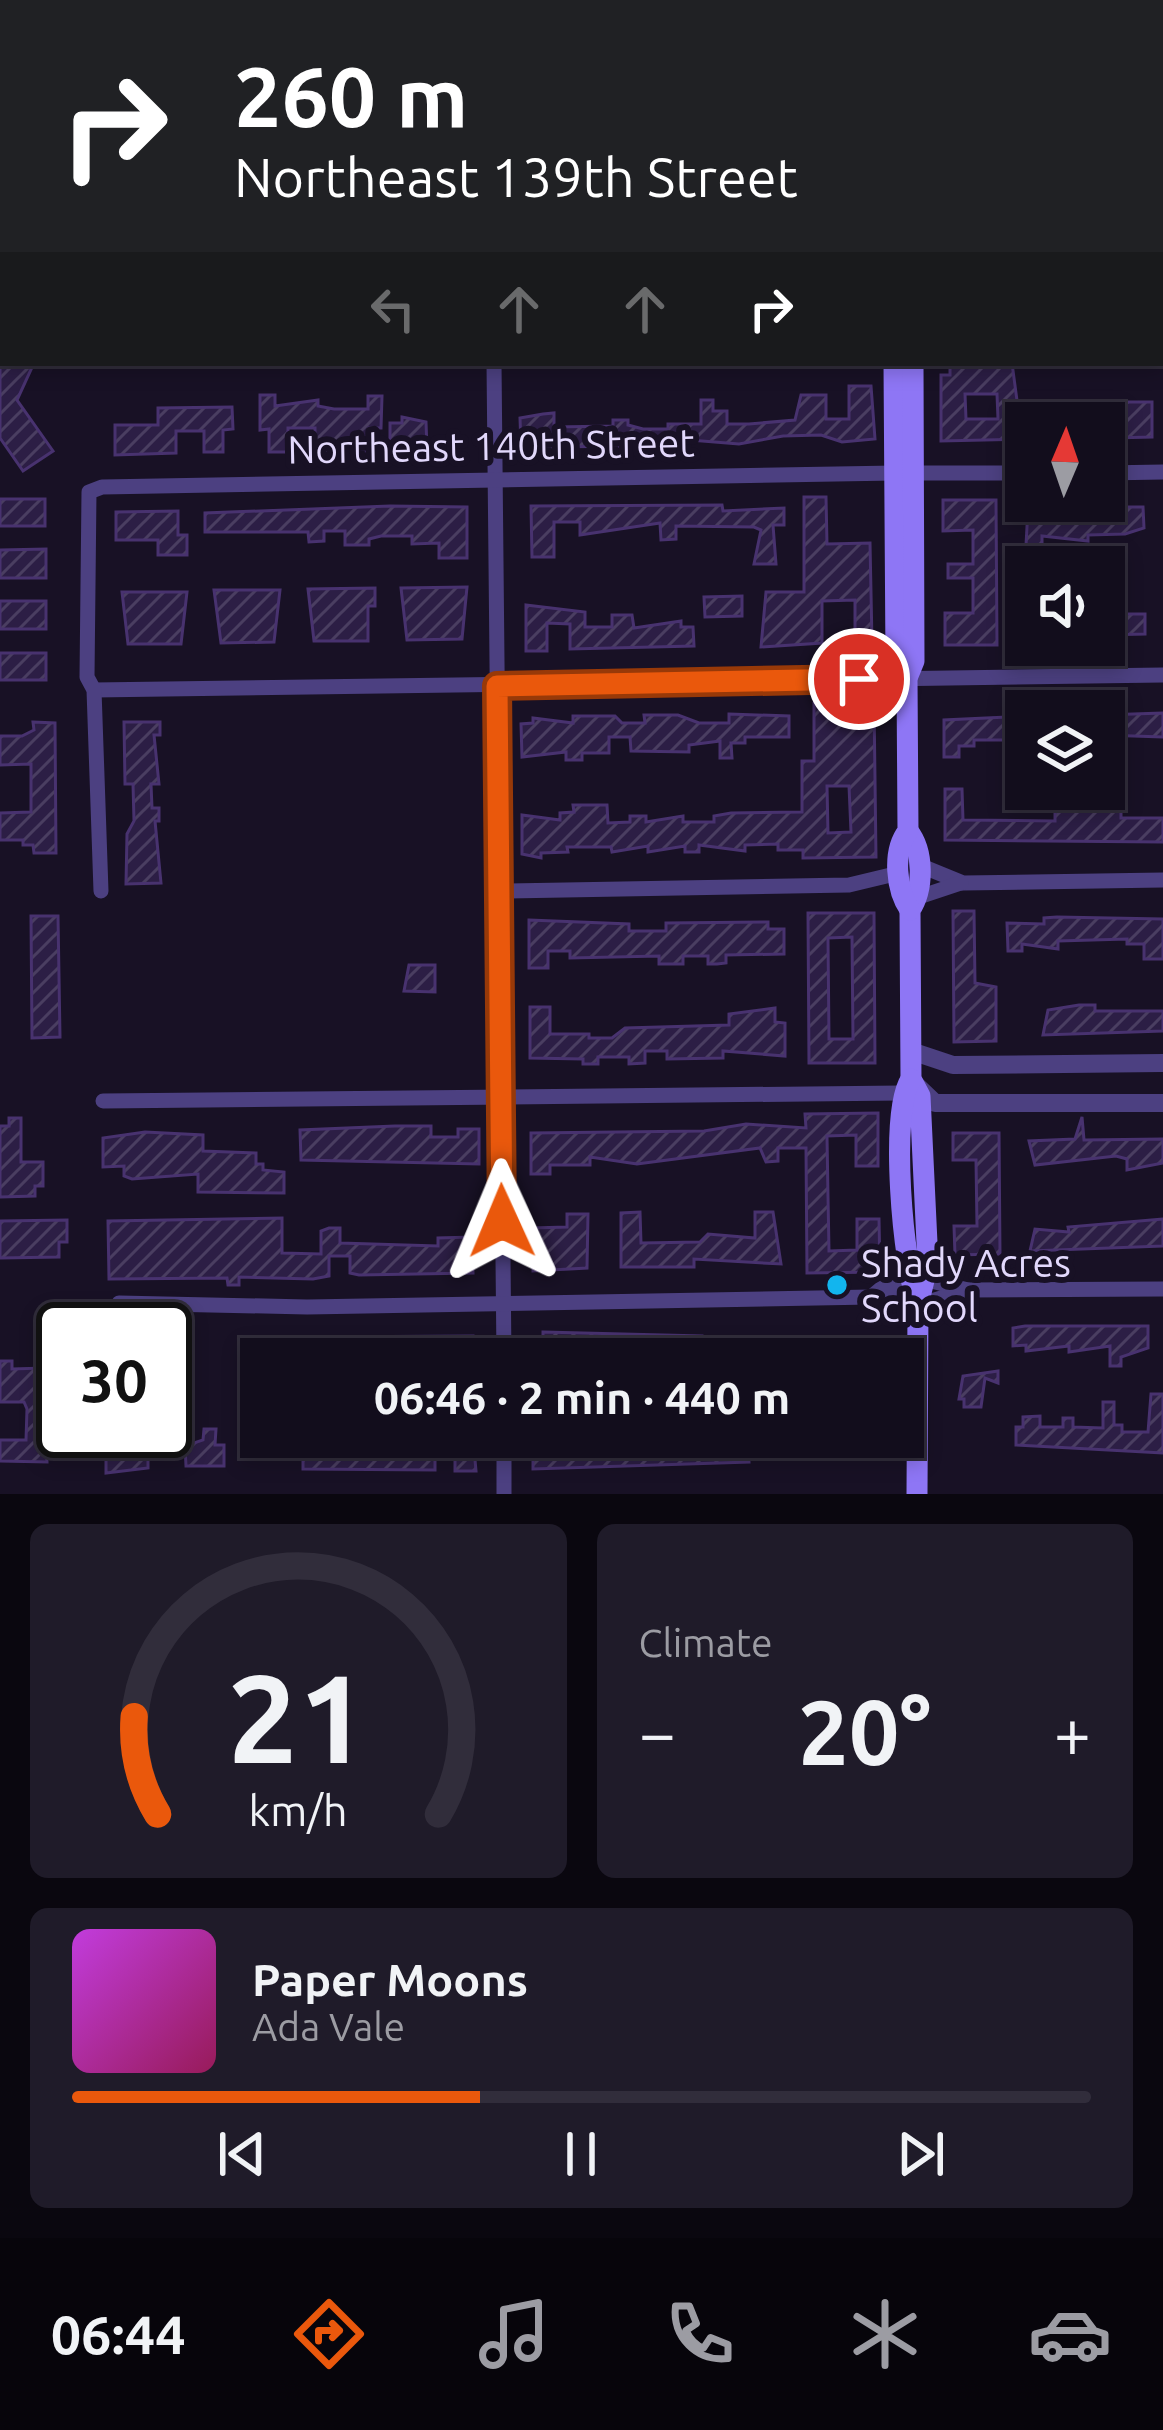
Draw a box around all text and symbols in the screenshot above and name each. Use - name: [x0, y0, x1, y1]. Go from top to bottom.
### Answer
- icon: right: [36, 48, 192, 204]
- text: 260 m: [234, 49, 468, 143]
- text: Northeast 139th Street: [234, 147, 798, 207]
- icon: left: [360, 276, 426, 342]
- icon: ahead: [486, 276, 552, 342]
- icon: ahead: [612, 276, 678, 342]
- icon: right: [738, 276, 804, 342]
- north arrow: [1005, 402, 1125, 522]
- map controls: [1005, 402, 1125, 810]
- street label: Northeast 140th Street: [287, 420, 695, 471]
- button: sound: [1005, 546, 1125, 666]
- pin: [808, 628, 910, 730]
- icon: arrive: [826, 646, 892, 712]
- button: layers: [1005, 690, 1125, 810]
- position arrow: [439, 1158, 565, 1284]
- place label: Shady Acres School: [861, 1241, 1071, 1329]
- marker: Shady Acres School: [824, 1272, 850, 1298]
- speed limit sign: 30: [36, 1302, 192, 1458]
- text: 06:46 · 2 min · 440 m: [374, 1372, 790, 1423]
- text: Climate: [639, 1621, 773, 1664]
- text: 21: [228, 1647, 369, 1787]
- text: 20°: [798, 1681, 931, 1782]
- text: −: [639, 1695, 676, 1769]
- text: +: [1054, 1695, 1091, 1769]
- text: km/h: [249, 1786, 348, 1834]
- text: Paper Moons: [252, 1954, 528, 2005]
- text: Ada Vale: [252, 2005, 405, 2048]
- icon: previous: [209, 2121, 275, 2187]
- icon: pause: [548, 2121, 614, 2187]
- icon: next: [888, 2121, 954, 2187]
- icon: directions: [287, 2292, 371, 2376]
- icon: music: [472, 2292, 556, 2376]
- icon: phone: [658, 2292, 742, 2376]
- icon: climate: [843, 2292, 927, 2376]
- icon: car: [1028, 2292, 1112, 2376]
- text: 06:44: [51, 2304, 186, 2364]

